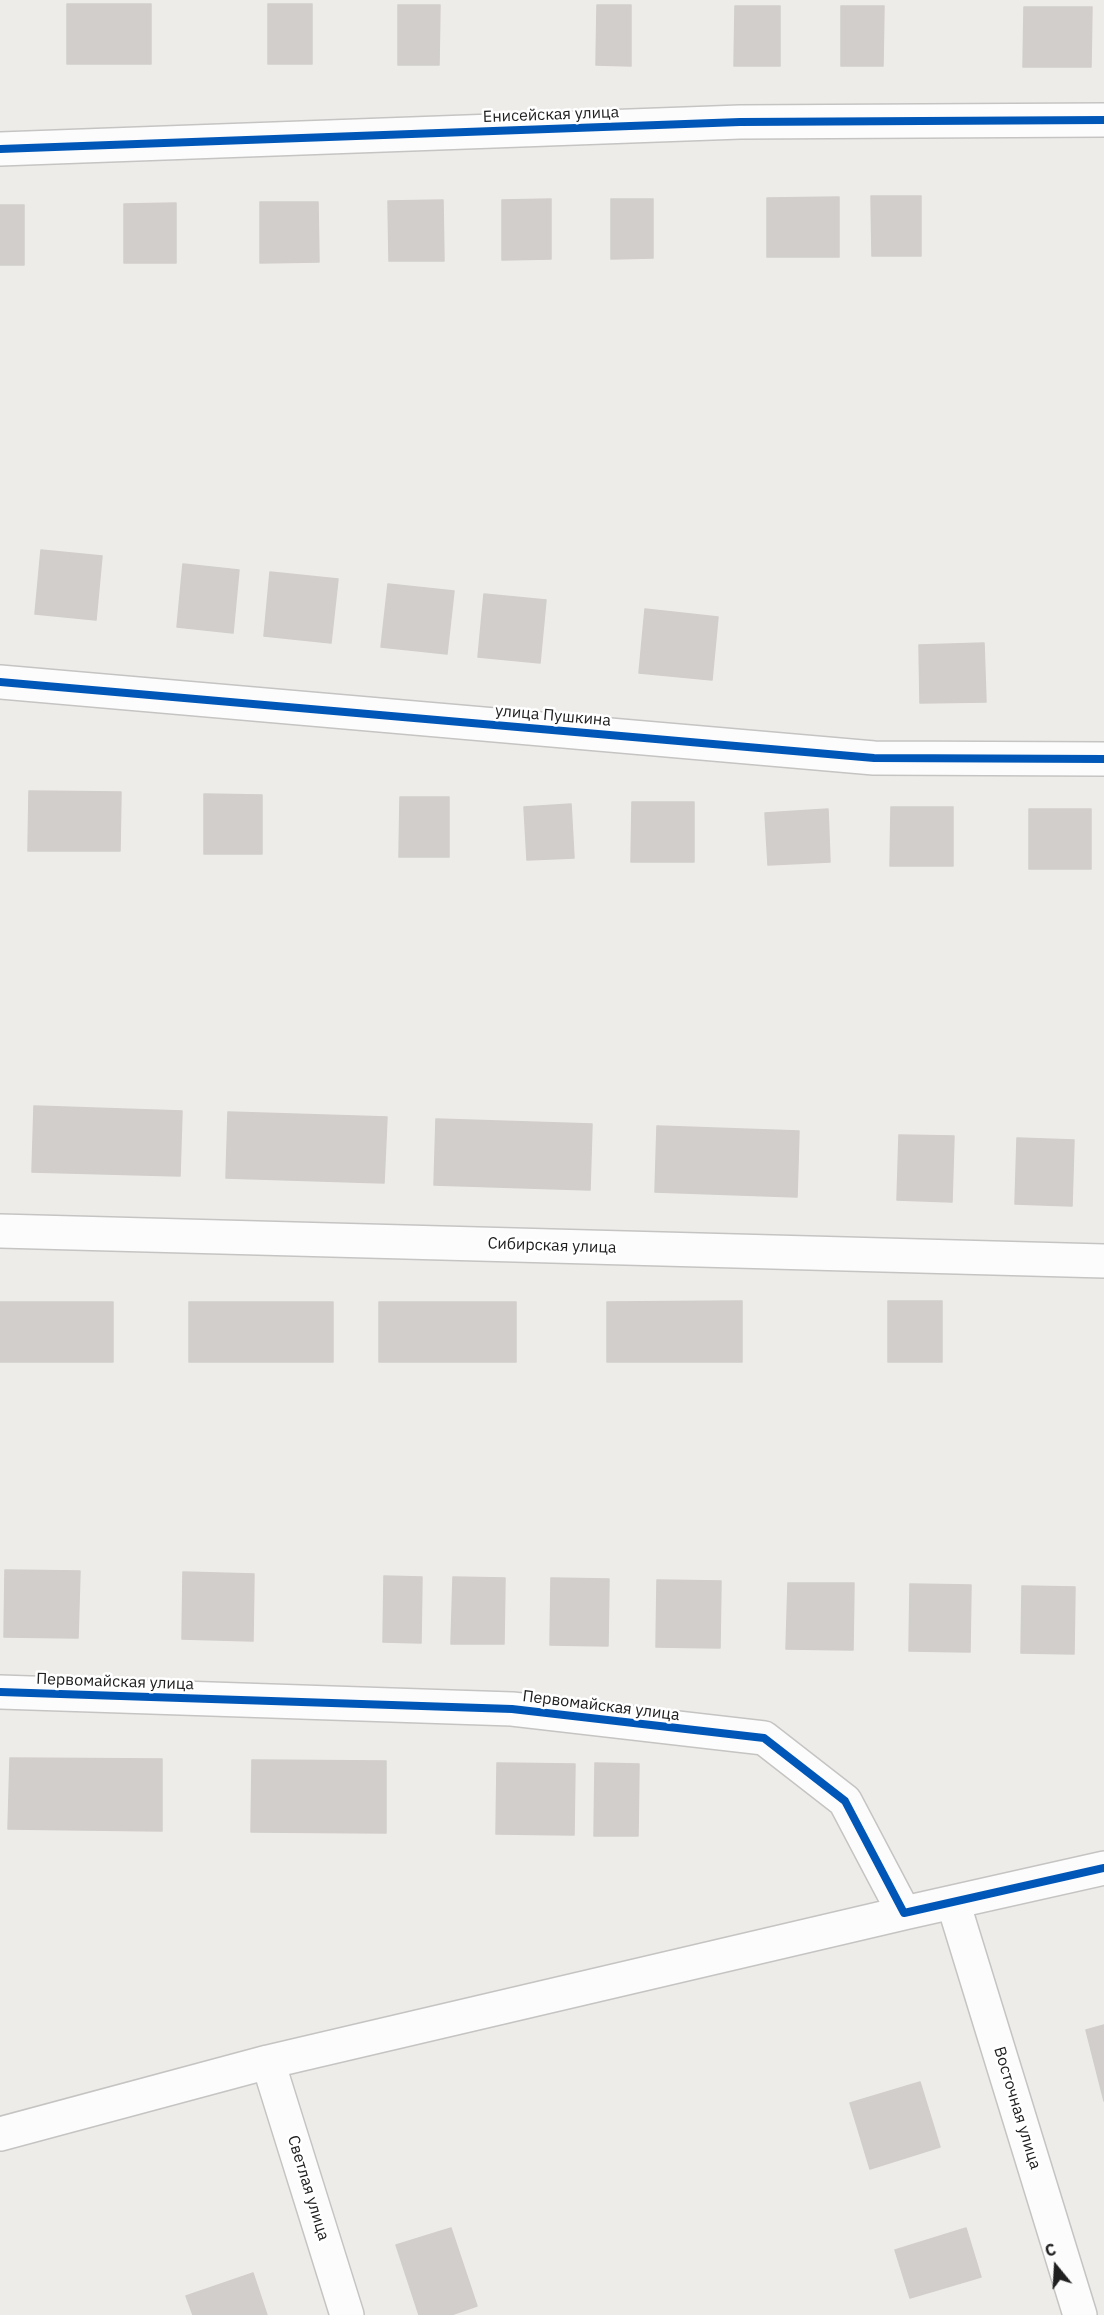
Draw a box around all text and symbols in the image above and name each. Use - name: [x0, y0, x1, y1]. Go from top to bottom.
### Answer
- street label: Енисейская улица: [483, 103, 619, 127]
- street label: улица Пушкина: [494, 701, 612, 731]
- street label: Сибирская улица: [487, 1234, 617, 1258]
- street label: Первомайская улица: [36, 1670, 194, 1694]
- street label: Первомайская улица: [521, 1687, 681, 1725]
- street label: Восточная улица: [989, 2044, 1045, 2172]
- street label: Светлая улица: [283, 2133, 333, 2243]
- north arrow: [1026, 2237, 1086, 2297]
- text: С: [1042, 2239, 1058, 2261]

